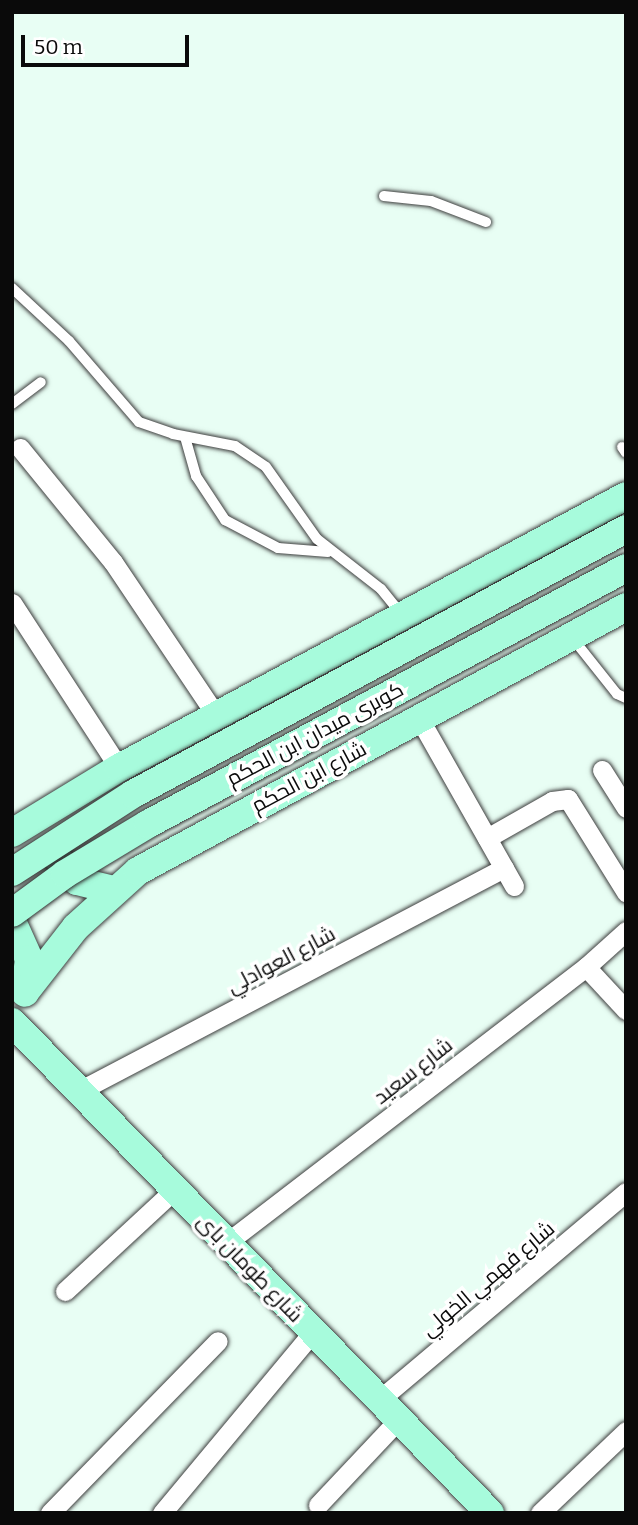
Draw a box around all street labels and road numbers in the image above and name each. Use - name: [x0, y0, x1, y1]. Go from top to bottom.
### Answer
- street label: كوبرى ميدان ابن الحكم: [222, 677, 408, 791]
- street label: شارع ابن الحكم: [247, 736, 371, 818]
- street label: شارع العوادلي: [223, 921, 339, 999]
- street label: شارع سعيد: [369, 1032, 457, 1110]
- street label: شارع طومان باى: [192, 1208, 308, 1328]
- street label: شارع فهمي الخولي: [416, 1216, 560, 1342]

